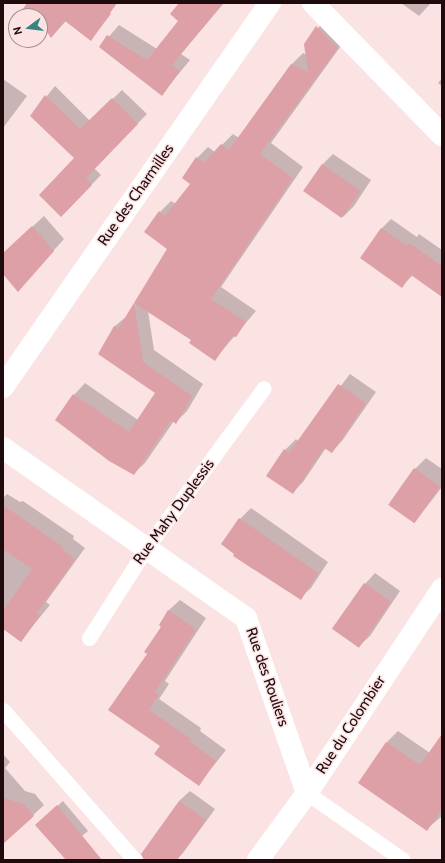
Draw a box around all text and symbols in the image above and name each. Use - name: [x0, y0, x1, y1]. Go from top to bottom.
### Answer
- north arrow: [8, 8, 48, 48]
- text: N: [10, 25, 25, 36]
- street label: Rue des Charmilles: [94, 141, 178, 249]
- street label: Rue Mahy Duplessis: [130, 456, 218, 568]
- street label: Rue des Rouliers: [242, 625, 292, 729]
- street label: Rue du Colombier: [313, 673, 389, 777]

